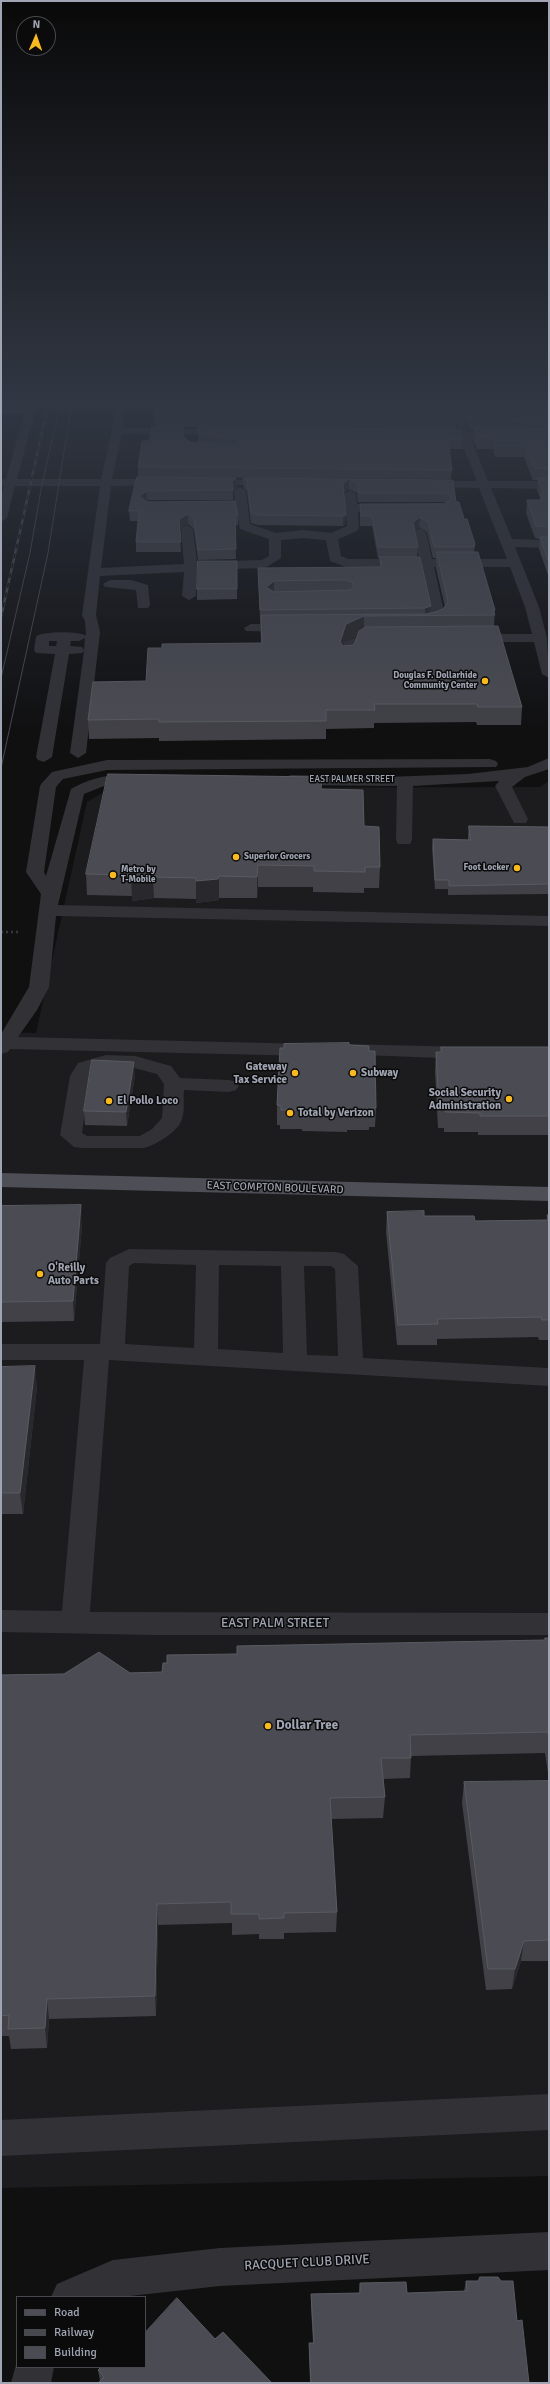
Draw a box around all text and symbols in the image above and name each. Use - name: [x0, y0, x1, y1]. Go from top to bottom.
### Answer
- north arrow: [16, 16, 56, 56]
- text: N: [32, 18, 40, 31]
- place label: Douglas F. Dollarhide Community Center: [393, 671, 477, 692]
- marker: Douglas F. Dollarhide Community Center: [480, 676, 490, 686]
- street label: EAST PALMER STREET: [309, 775, 395, 785]
- marker: Superior Grocers: [231, 852, 241, 862]
- place label: Superior Grocers: [244, 852, 310, 862]
- place label: Foot Locker: [464, 863, 509, 873]
- marker: Foot Locker: [512, 863, 522, 873]
- place label: Metro by T-Mobile: [121, 865, 156, 886]
- marker: Metro by T-Mobile: [108, 870, 118, 880]
- place label: Gateway Tax Service: [234, 1060, 287, 1086]
- place label: Subway: [361, 1066, 398, 1080]
- marker: Gateway Tax Service: [290, 1068, 300, 1078]
- marker: Subway: [348, 1068, 358, 1078]
- place label: Social Security Administration: [429, 1086, 501, 1112]
- place label: El Pollo Loco: [117, 1094, 178, 1108]
- marker: Social Security Administration: [504, 1094, 514, 1104]
- marker: El Pollo Loco: [104, 1096, 114, 1106]
- place label: Total by Verizon: [298, 1106, 374, 1120]
- marker: Total by Verizon: [285, 1108, 295, 1118]
- street label: EAST COMPTON BOULEVARD: [206, 1179, 344, 1197]
- place label: O'Reilly Auto Parts: [48, 1261, 99, 1287]
- marker: O'Reilly Auto Parts: [35, 1269, 45, 1279]
- street label: EAST PALM STREET: [221, 1616, 329, 1632]
- place label: Dollar Tree: [276, 1718, 338, 1734]
- marker: Dollar Tree: [263, 1721, 273, 1731]
- street label: RACQUET CLUB DRIVE: [244, 2252, 370, 2274]
- legend: [16, 2296, 146, 2368]
- text: Road: [54, 2305, 80, 2320]
- text: Railway: [54, 2325, 94, 2340]
- text: Building: [54, 2345, 97, 2360]

